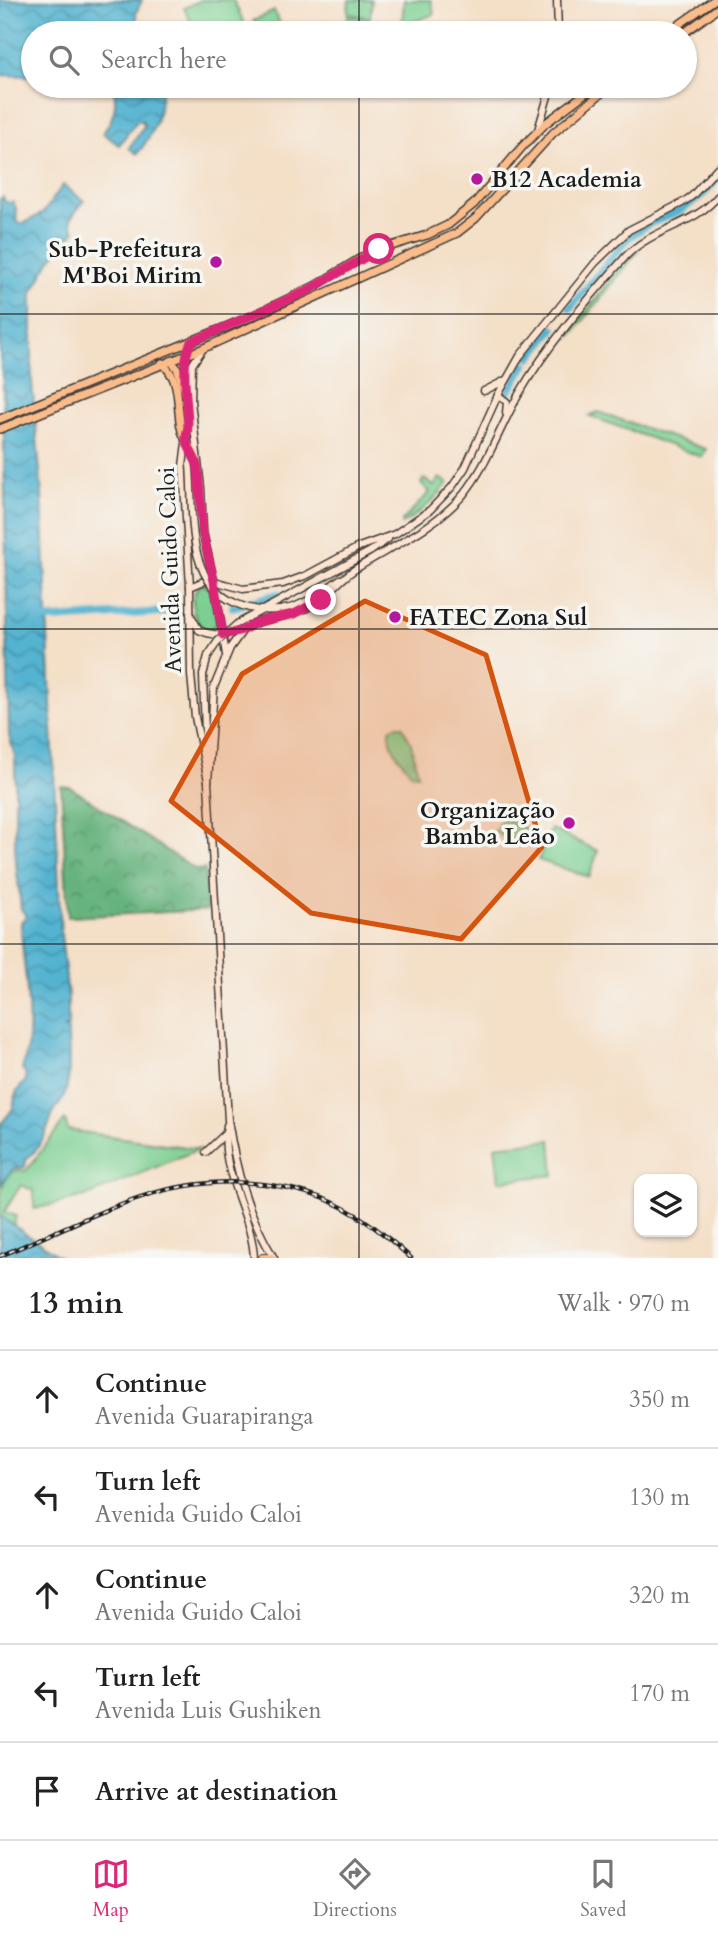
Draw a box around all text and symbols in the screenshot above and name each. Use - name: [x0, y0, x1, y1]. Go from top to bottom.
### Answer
- search box: [21, 21, 697, 98]
- icon: search: [45, 41, 83, 79]
- text: Search here: [101, 42, 227, 77]
- place label: B12 Academia: [491, 164, 642, 195]
- marker: B12 Academia: [469, 171, 485, 187]
- route start: [363, 233, 394, 264]
- place label: Sub-Prefeitura M'Boi Mirim: [49, 234, 203, 291]
- marker: Sub-Prefeitura M'Boi Mirim: [208, 254, 224, 270]
- street label: Avenida Guido Caloi: [151, 466, 189, 674]
- route end: [305, 584, 336, 615]
- place label: FATEC Zona Sul: [409, 602, 588, 633]
- marker: FATEC Zona Sul: [387, 609, 403, 625]
- place label: Organização Bamba Leão: [420, 795, 555, 852]
- marker: Organização Bamba Leão: [561, 815, 577, 831]
- map controls: [634, 1174, 697, 1237]
- button: layers: [634, 1174, 697, 1237]
- text: 13 min: [28, 1283, 123, 1324]
- text: Walk · 970 m: [557, 1288, 690, 1319]
- text: Continue: [95, 1366, 207, 1401]
- icon: ahead: [28, 1380, 66, 1418]
- text: 350 m: [629, 1384, 690, 1415]
- text: Avenida Guarapiranga: [95, 1401, 313, 1432]
- text: Turn left: [95, 1464, 200, 1499]
- icon: left: [28, 1478, 66, 1516]
- text: 130 m: [629, 1482, 690, 1513]
- text: Avenida Guido Caloi: [95, 1499, 302, 1530]
- text: Continue: [95, 1562, 207, 1597]
- icon: ahead: [28, 1576, 66, 1614]
- text: 320 m: [629, 1580, 690, 1611]
- text: Avenida Guido Caloi: [95, 1597, 302, 1628]
- text: Turn left: [95, 1660, 200, 1695]
- icon: left: [28, 1674, 66, 1712]
- text: 170 m: [629, 1678, 690, 1709]
- text: Avenida Luis Gushiken: [95, 1695, 322, 1726]
- icon: arrive: [28, 1772, 66, 1810]
- text: Arrive at destination: [95, 1774, 338, 1809]
- tab: Map: [92, 1855, 130, 1923]
- tab: Directions: [313, 1855, 397, 1923]
- tab: Saved: [580, 1855, 626, 1923]

